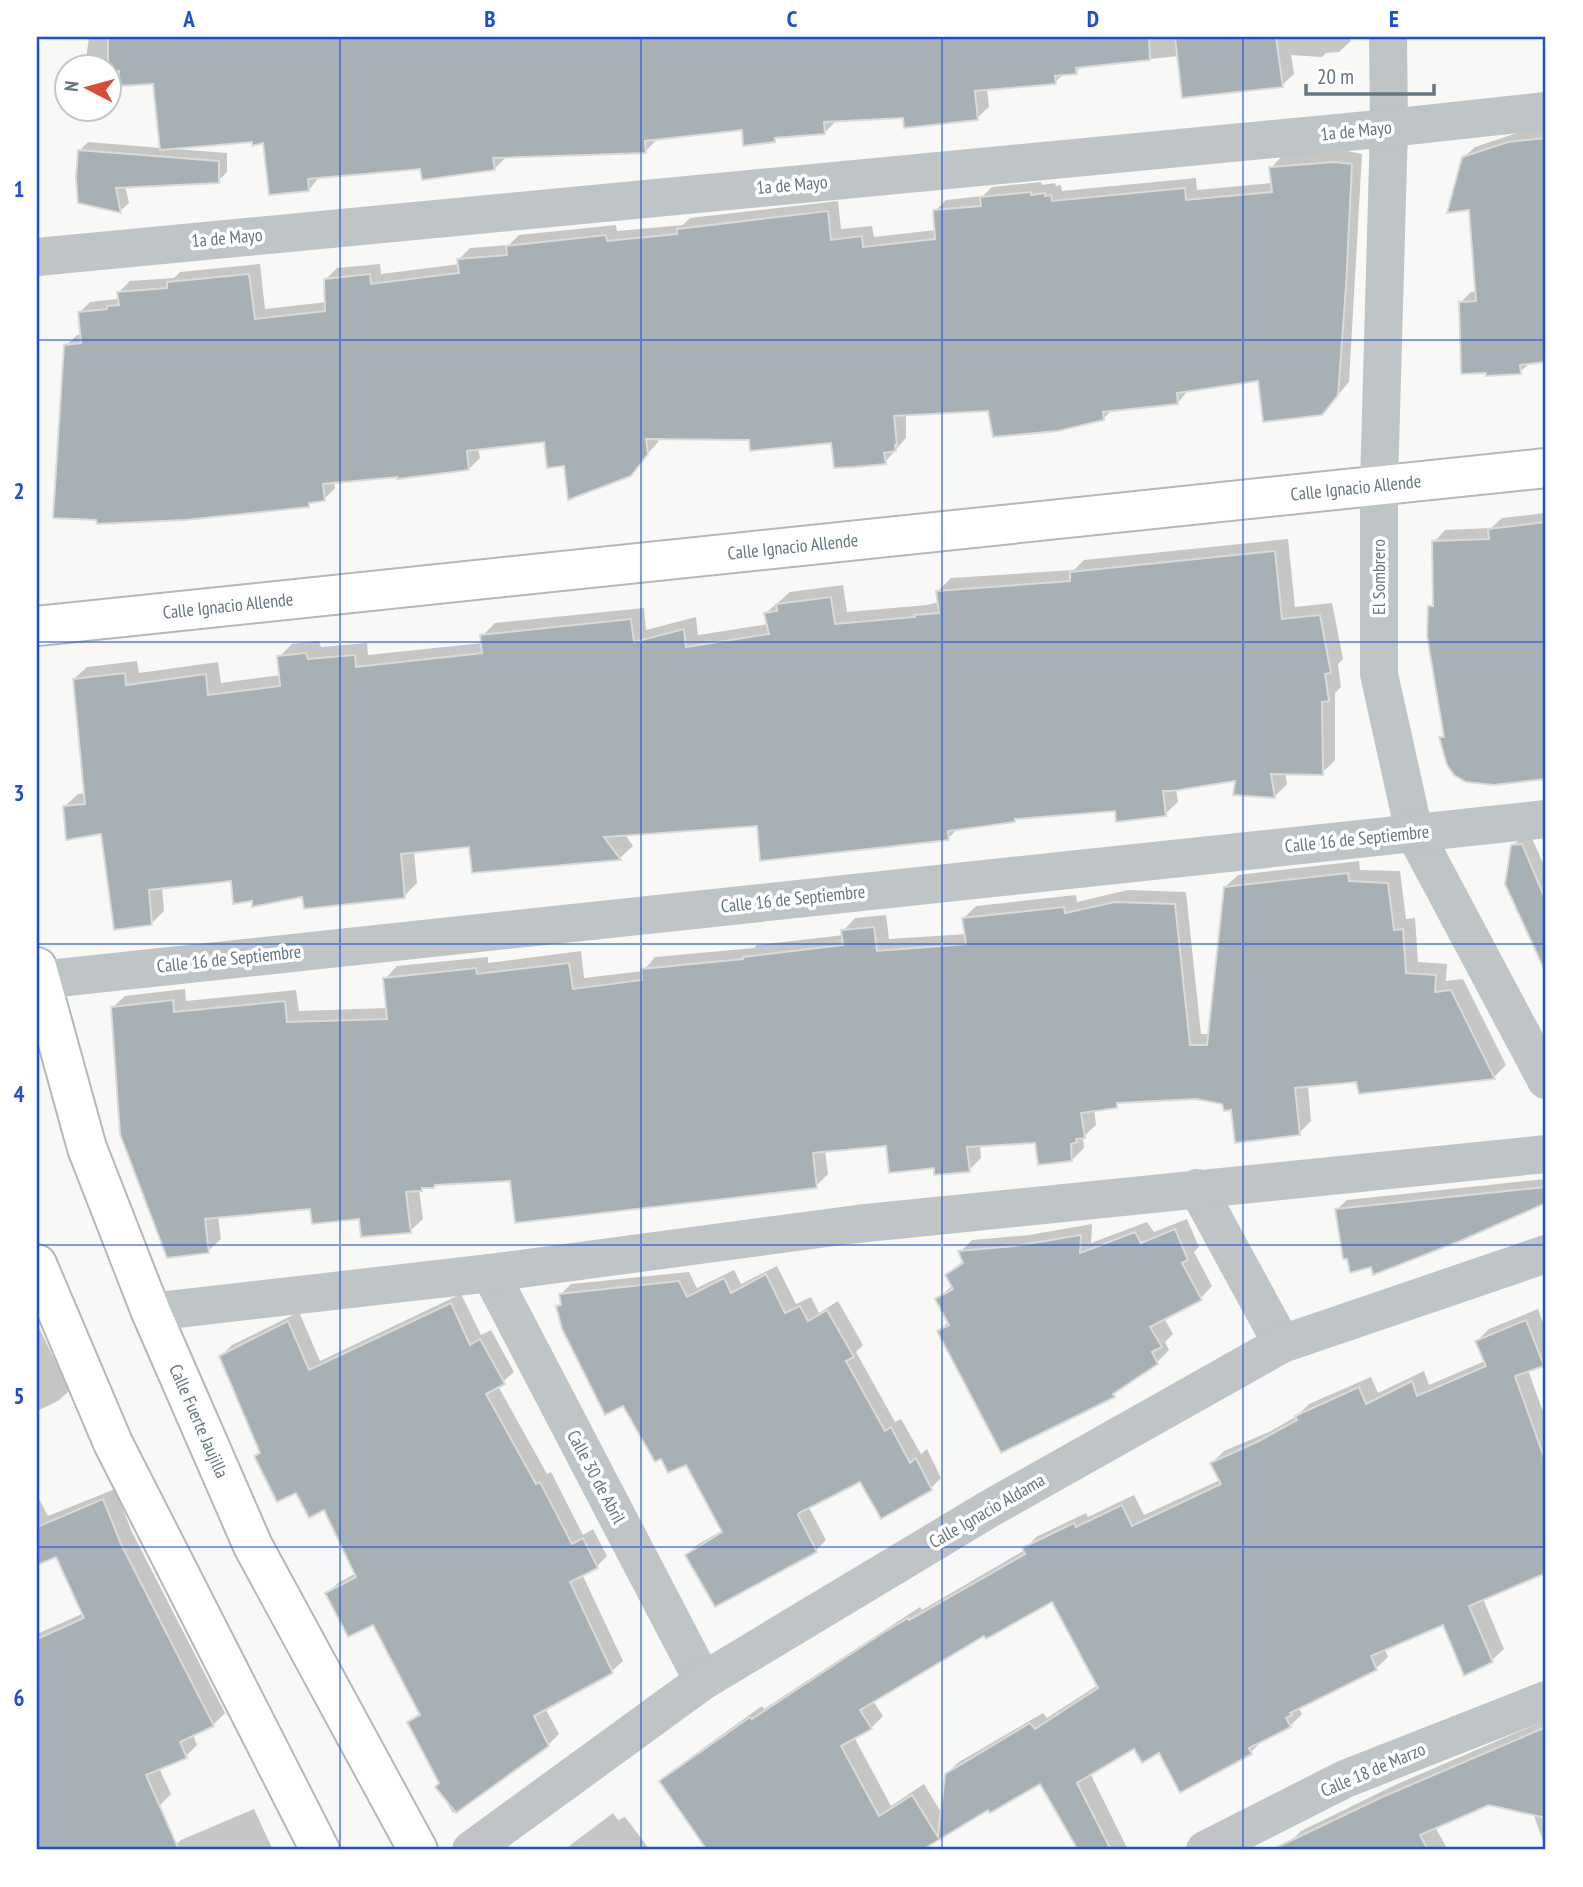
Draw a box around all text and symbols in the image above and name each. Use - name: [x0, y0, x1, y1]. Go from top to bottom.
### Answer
- text: A: [182, 4, 195, 33]
- text: B: [484, 4, 496, 33]
- text: C: [787, 4, 798, 33]
- text: D: [1087, 4, 1099, 33]
- text: E: [1389, 4, 1399, 33]
- north arrow: [52, 52, 122, 122]
- scale bar: [1306, 52, 1434, 96]
- text: 20 m: [1317, 63, 1354, 90]
- text: N: [59, 80, 84, 93]
- street label: 1a de Mayo: [1319, 115, 1393, 146]
- street label: 1a de Mayo: [755, 170, 829, 199]
- text: 1: [14, 174, 25, 203]
- street label: 1a de Mayo: [190, 223, 264, 252]
- street label: Calle Ignacio Allende: [1289, 469, 1422, 506]
- text: 2: [14, 476, 25, 505]
- street label: Calle Ignacio Allende: [727, 528, 859, 565]
- street label: El Sombrero: [1367, 539, 1390, 615]
- street label: Calle Ignacio Allende: [162, 587, 294, 624]
- text: 3: [14, 778, 25, 807]
- street label: Calle 16 de Septiembre: [1284, 819, 1430, 858]
- street label: Calle 16 de Septiembre: [720, 879, 866, 918]
- street label: Calle 16 de Septiembre: [156, 939, 302, 978]
- text: 4: [14, 1079, 25, 1108]
- street label: Calle Fuerte Jaujilla: [164, 1361, 234, 1481]
- text: 5: [14, 1381, 25, 1410]
- street label: Calle 30 de Abril: [562, 1426, 631, 1528]
- street label: Calle Ignacio Aldama: [925, 1468, 1049, 1553]
- text: 6: [14, 1683, 25, 1712]
- street label: Calle 18 de Marzo: [1317, 1737, 1429, 1802]

